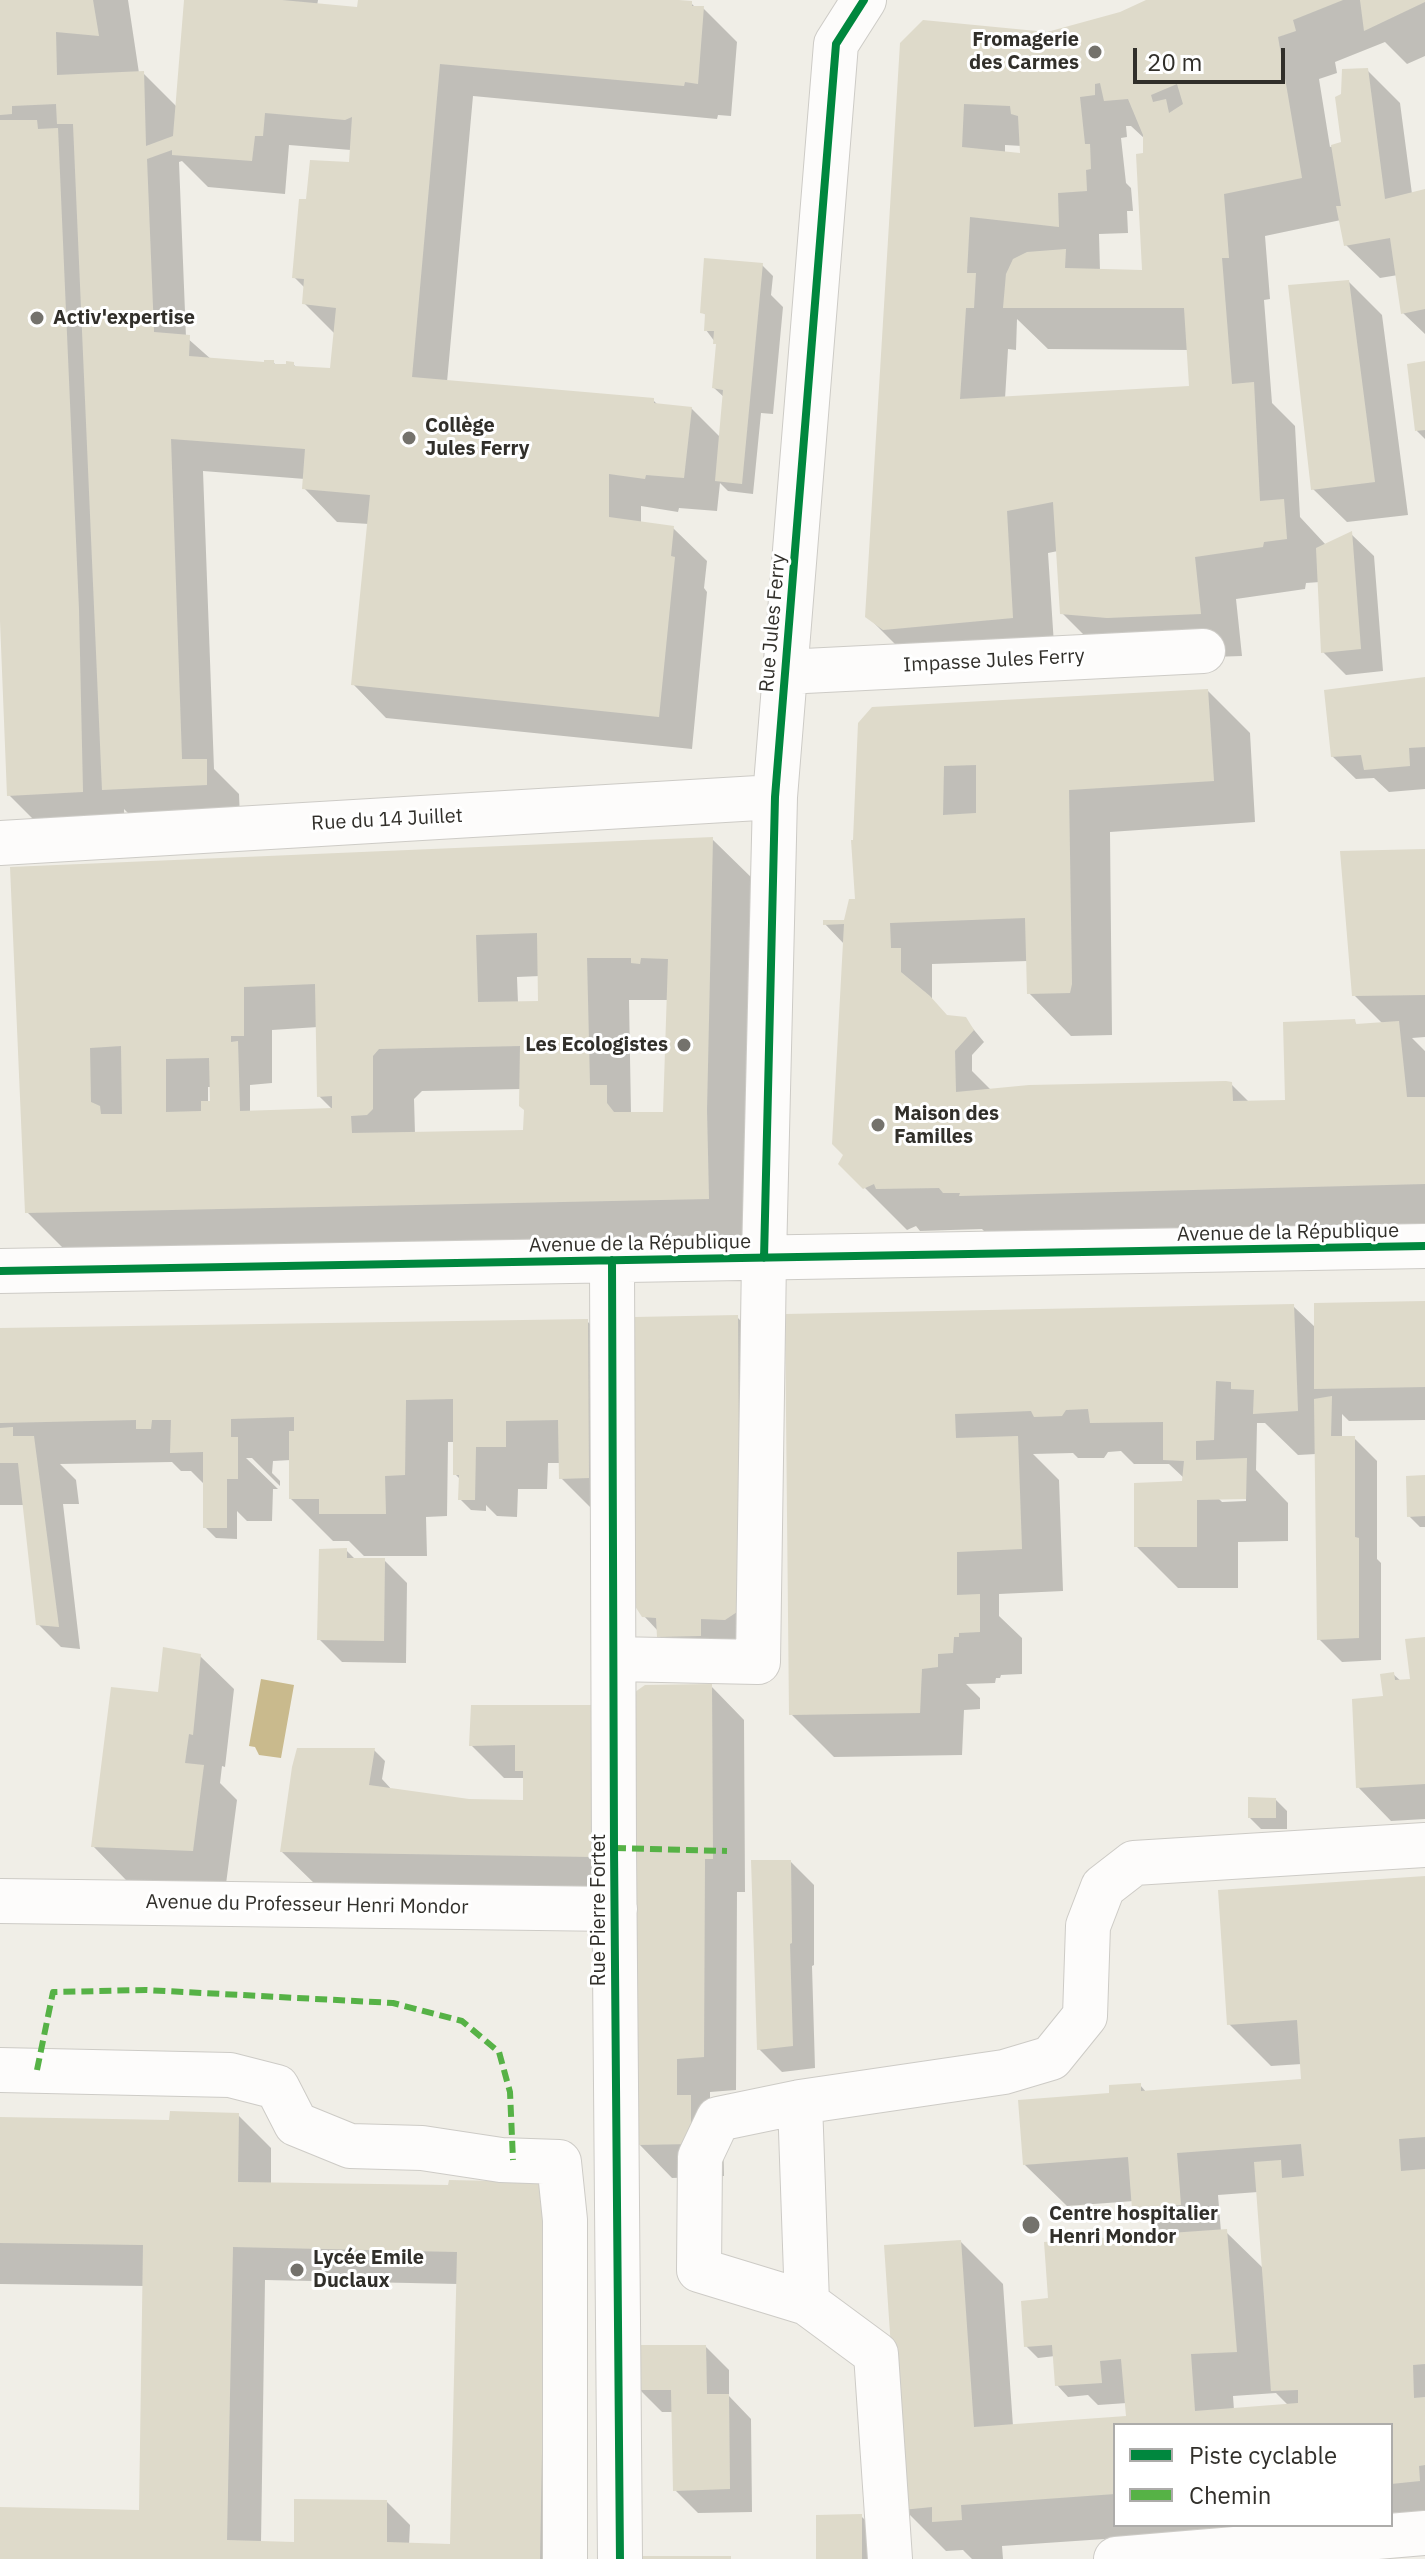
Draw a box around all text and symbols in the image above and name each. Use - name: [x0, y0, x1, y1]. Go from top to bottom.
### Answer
- place label: Fromagerie des Carmes: [969, 28, 1079, 75]
- scale bar: [1137, 32, 1289, 82]
- marker: Fromagerie des Carmes: [1086, 43, 1104, 61]
- text: 20 m: [1147, 46, 1202, 78]
- place label: Activ'expertise: [53, 306, 195, 330]
- marker: Activ'expertise: [28, 309, 46, 327]
- place label: Collège Jules Ferry: [425, 414, 529, 461]
- marker: Collège Jules Ferry: [400, 429, 418, 447]
- street label: Rue Jules Ferry: [755, 553, 791, 693]
- street label: Impasse Jules Ferry: [903, 644, 1085, 678]
- street label: Rue du 14 Juillet: [311, 804, 463, 836]
- place label: Les Ecologistes: [525, 1033, 668, 1057]
- marker: Les Ecologistes: [675, 1036, 693, 1054]
- place label: Maison des Familles: [894, 1102, 999, 1149]
- marker: Maison des Familles: [869, 1116, 887, 1134]
- street label: Avenue de la République: [1177, 1219, 1399, 1247]
- street label: Avenue de la République: [529, 1230, 751, 1258]
- street label: Rue Pierre Fortet: [587, 1834, 611, 1986]
- street label: Avenue du Professeur Henri Mondor: [145, 1890, 469, 1920]
- place label: Centre hospitalier Henri Mondor: [1049, 2202, 1218, 2249]
- marker: Centre hospitalier Henri Mondor: [1020, 2214, 1042, 2236]
- place label: Lycée Emile Duclaux: [313, 2246, 424, 2293]
- marker: Lycée Emile Duclaux: [288, 2261, 306, 2279]
- legend: [1113, 2423, 1393, 2527]
- text: Piste cyclable: [1189, 2439, 1337, 2471]
- text: Chemin: [1189, 2479, 1271, 2511]

